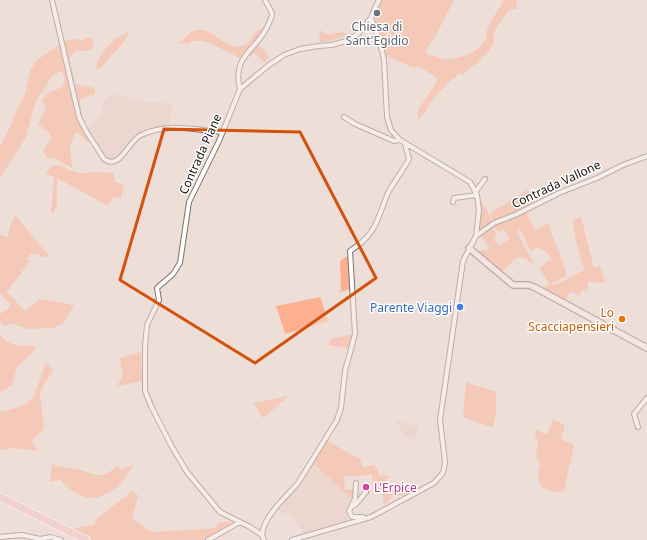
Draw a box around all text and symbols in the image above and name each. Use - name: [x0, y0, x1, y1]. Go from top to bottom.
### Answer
- marker: Chiesa di Sant'Egidio: [372, 8, 382, 18]
- place label: Chiesa di Sant'Egidio: [346, 18, 408, 49]
- street label: Contrada Piane: [175, 111, 225, 197]
- street label: Contrada Vallone: [509, 156, 604, 212]
- place label: Parente Viaggi: [370, 299, 452, 316]
- marker: Parente Viaggi: [455, 302, 465, 312]
- place label: Lo Scacciapensieri: [528, 304, 614, 335]
- marker: Lo Scacciapensieri: [617, 314, 627, 324]
- place label: L'Erpice: [374, 479, 417, 496]
- marker: L'Erpice: [361, 482, 371, 492]

